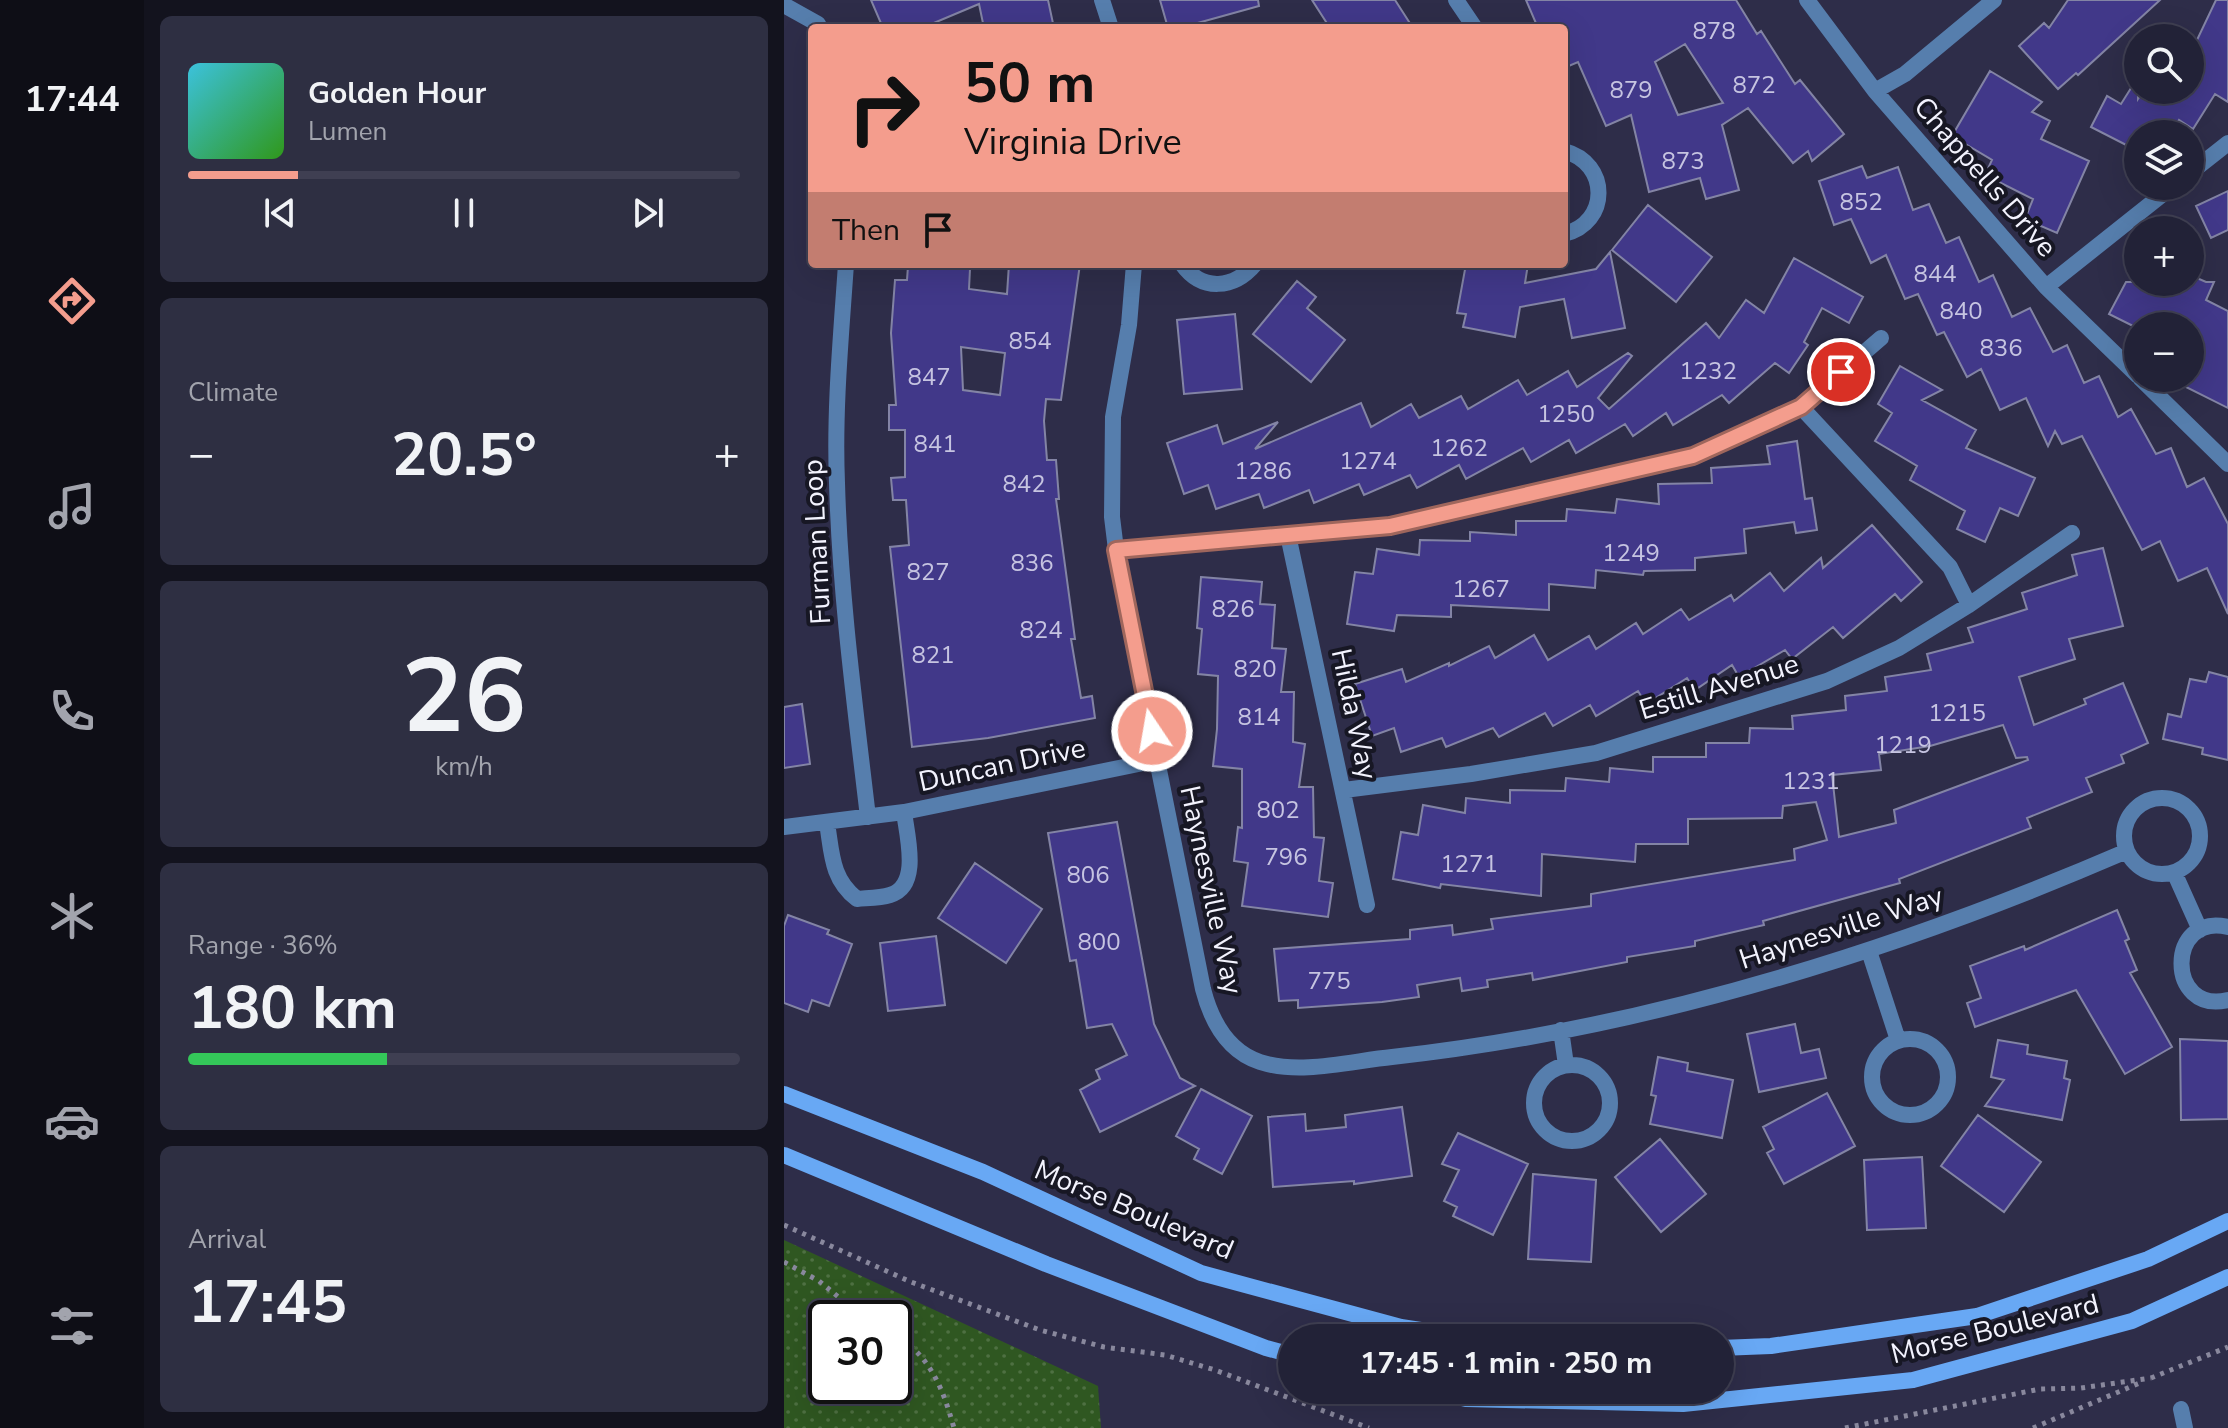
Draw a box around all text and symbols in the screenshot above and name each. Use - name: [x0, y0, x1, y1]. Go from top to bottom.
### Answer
- house number: 878: [1692, 15, 1736, 47]
- map controls: [2124, 24, 2204, 392]
- button: search: [2124, 24, 2204, 104]
- text: 50 m: [964, 45, 1095, 122]
- icon: right: [832, 56, 936, 160]
- house number: 872: [1732, 69, 1776, 101]
- text: Golden Hour: [308, 73, 486, 114]
- house number: 879: [1609, 74, 1653, 106]
- text: 17:44: [24, 75, 120, 124]
- street label: Chappells Drive: [1905, 89, 2065, 265]
- text: Lumen: [308, 114, 387, 149]
- text: Virginia Drive: [964, 118, 1182, 167]
- button: layers: [2124, 120, 2204, 200]
- house number: 873: [1661, 145, 1705, 177]
- house number: 852: [1839, 186, 1883, 218]
- icon: previous: [258, 191, 302, 235]
- icon: pause: [442, 191, 486, 235]
- icon: next: [626, 191, 670, 235]
- icon: arrive: [916, 208, 960, 252]
- text: Then: [832, 210, 900, 251]
- button: +: [2124, 216, 2204, 296]
- house number: 844: [1913, 258, 1957, 290]
- icon: directions: [44, 273, 100, 329]
- house number: 840: [1939, 295, 1983, 327]
- button: −: [2124, 312, 2204, 392]
- house number: 854: [1008, 325, 1052, 357]
- house number: 836: [1979, 332, 2023, 364]
- pin: [1807, 338, 1875, 406]
- icon: arrive: [1819, 350, 1863, 394]
- house number: 1232: [1679, 355, 1737, 387]
- house number: 847: [907, 361, 951, 393]
- text: Climate: [188, 375, 278, 410]
- house number: 1250: [1537, 398, 1595, 430]
- text: 20.5°: [391, 414, 537, 496]
- text: −: [188, 425, 214, 485]
- text: +: [714, 425, 740, 485]
- house number: 841: [913, 428, 957, 460]
- house number: 1262: [1430, 432, 1488, 464]
- house number: 1274: [1339, 445, 1397, 477]
- house number: 1286: [1234, 455, 1292, 487]
- street label: Furman Loop: [794, 459, 840, 625]
- house number: 842: [1002, 468, 1046, 500]
- icon: music: [44, 478, 100, 534]
- house number: 1249: [1602, 537, 1660, 569]
- house number: 836: [1010, 547, 1054, 579]
- house number: 827: [906, 556, 950, 588]
- house number: 1267: [1452, 573, 1510, 605]
- house number: 826: [1211, 593, 1255, 625]
- house number: 824: [1019, 614, 1063, 646]
- text: 26: [402, 626, 526, 768]
- house number: 821: [911, 639, 955, 671]
- street label: Hilda Way: [1322, 645, 1386, 783]
- street label: Estill Avenue: [1635, 645, 1803, 729]
- house number: 820: [1233, 653, 1277, 685]
- icon: phone: [44, 683, 100, 739]
- position arrow: [1110, 689, 1194, 773]
- house number: 1215: [1928, 697, 1986, 729]
- house number: 814: [1237, 701, 1281, 733]
- street label: Duncan Drive: [915, 729, 1089, 801]
- house number: 1219: [1874, 729, 1932, 761]
- text: km/h: [435, 749, 493, 784]
- house number: 1231: [1782, 765, 1840, 797]
- street label: Haynesville Way: [1170, 782, 1252, 998]
- house number: 802: [1256, 794, 1300, 826]
- house number: 796: [1264, 841, 1308, 873]
- house number: 1271: [1440, 848, 1498, 880]
- house number: 806: [1066, 859, 1110, 891]
- street label: Haynesville Way: [1734, 877, 1948, 979]
- icon: climate: [44, 888, 100, 944]
- house number: 800: [1077, 926, 1121, 958]
- text: Range · 36%: [188, 928, 338, 963]
- house number: 775: [1307, 965, 1351, 997]
- text: 180 km: [188, 967, 397, 1049]
- icon: car: [44, 1093, 100, 1149]
- street label: Morse Boulevard: [1028, 1151, 1240, 1269]
- text: Arrival: [188, 1222, 266, 1257]
- text: 17:45: [188, 1261, 347, 1343]
- street label: Morse Boulevard: [1887, 1285, 2103, 1373]
- icon: filters: [44, 1298, 100, 1354]
- speed limit sign: 30: [808, 1300, 912, 1404]
- text: 17:45 · 1 min · 250 m: [1360, 1343, 1652, 1384]

